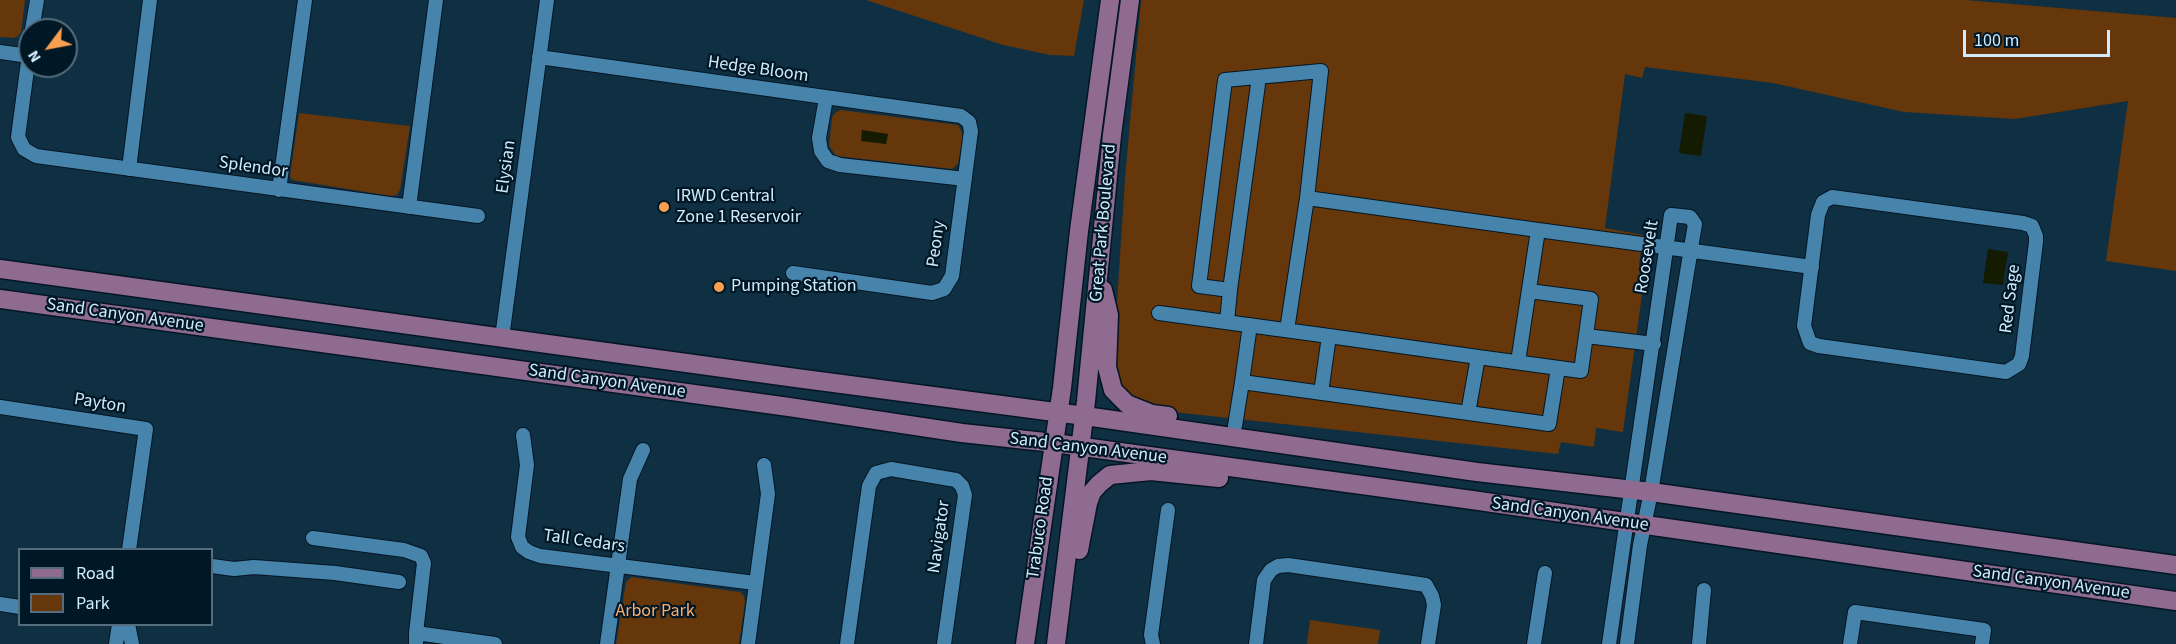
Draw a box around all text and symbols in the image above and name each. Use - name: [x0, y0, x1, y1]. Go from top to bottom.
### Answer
- north arrow: [18, 18, 78, 78]
- scale bar: [1966, 18, 2113, 56]
- text: 100 m: [1974, 28, 2019, 53]
- text: N: [22, 46, 47, 67]
- street label: Hedge Bloom: [706, 52, 810, 88]
- street label: Elysian: [493, 139, 521, 195]
- street label: Great Park Boulevard: [1086, 143, 1122, 303]
- street label: Splendor: [217, 153, 289, 183]
- place label: IRWD Central Zone 1 Reservoir: [676, 186, 801, 228]
- marker: IRWD Central Zone 1 Reservoir: [657, 200, 671, 214]
- street label: Peony: [923, 219, 951, 269]
- street label: Roosevelt: [1632, 219, 1664, 295]
- street label: Red Sage: [1996, 263, 2026, 335]
- place label: Pumping Station: [731, 276, 857, 298]
- marker: Pumping Station: [712, 280, 726, 294]
- street label: Sand Canyon Avenue: [45, 294, 205, 338]
- street label: Sand Canyon Avenue: [527, 360, 687, 404]
- street label: Payton: [72, 389, 128, 419]
- street label: Sand Canyon Avenue: [1008, 429, 1168, 469]
- street label: Trabuco Road: [1023, 475, 1059, 581]
- street label: Sand Canyon Avenue: [1490, 493, 1650, 537]
- street label: Navigator: [924, 499, 956, 575]
- street label: Tall Cedars: [542, 526, 626, 558]
- legend: [18, 548, 213, 626]
- text: Road: [76, 561, 115, 586]
- street label: Sand Canyon Avenue: [1971, 561, 2131, 605]
- text: Park: [76, 591, 110, 616]
- park label: Arbor Park: [615, 601, 695, 623]

